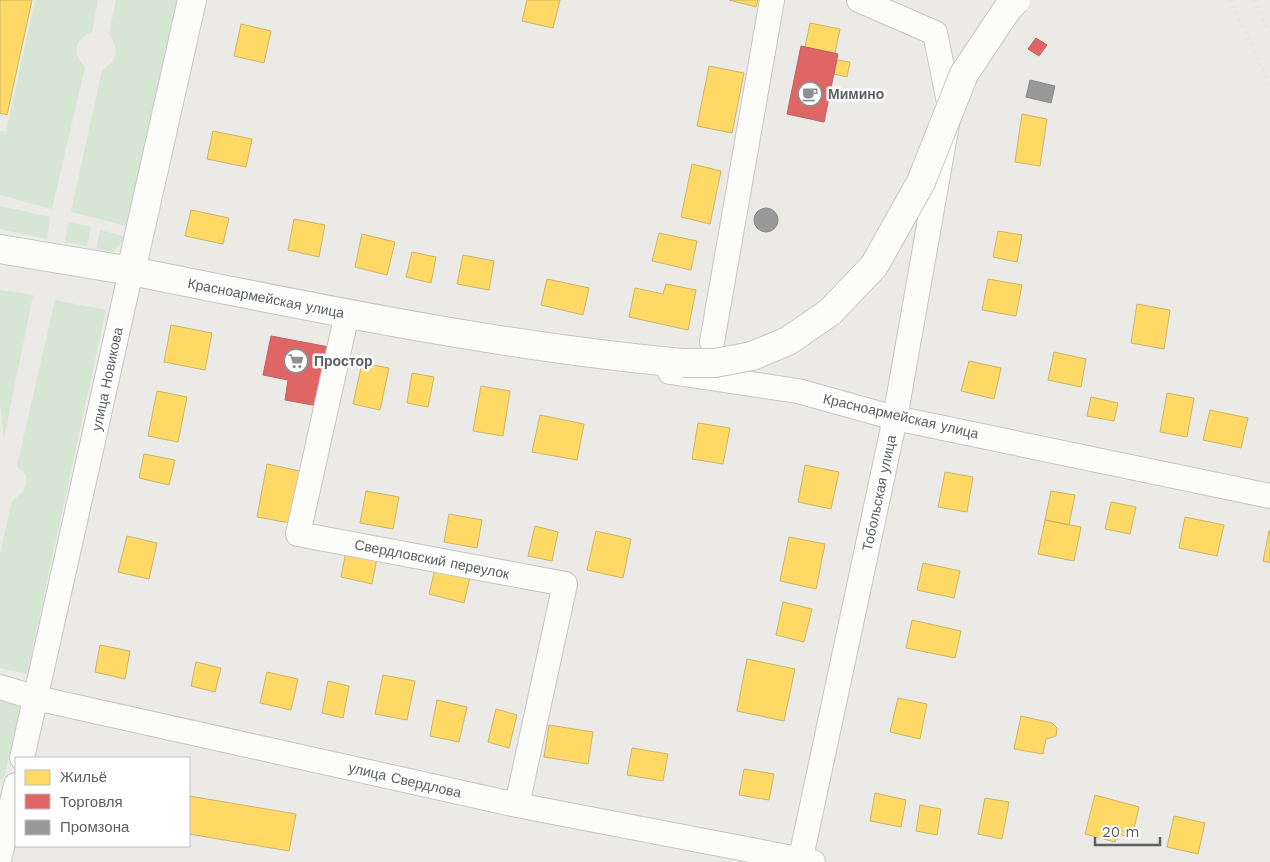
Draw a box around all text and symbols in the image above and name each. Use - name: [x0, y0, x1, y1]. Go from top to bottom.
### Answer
- cafe icon: Мимино: [797, 81, 823, 107]
- place label: Мимино: [828, 86, 884, 102]
- street label: Красноармейская улица: [186, 275, 346, 321]
- street label: улица Новикова: [88, 326, 126, 432]
- supermarket icon: Простор: [283, 348, 309, 374]
- place label: Простор: [314, 353, 373, 369]
- street label: Красноармейская улица: [822, 390, 981, 442]
- street label: Тобольская улица: [859, 433, 899, 553]
- street label: Свердловский переулок: [353, 536, 512, 582]
- legend: [15, 757, 190, 847]
- street label: улица Свердлова: [347, 759, 463, 801]
- text: Жильё: [60, 768, 107, 786]
- text: Торговля: [60, 793, 123, 811]
- scale bar: [1095, 814, 1160, 846]
- text: Промзона: [60, 818, 130, 836]
- text: 20 m: [1102, 823, 1140, 841]

